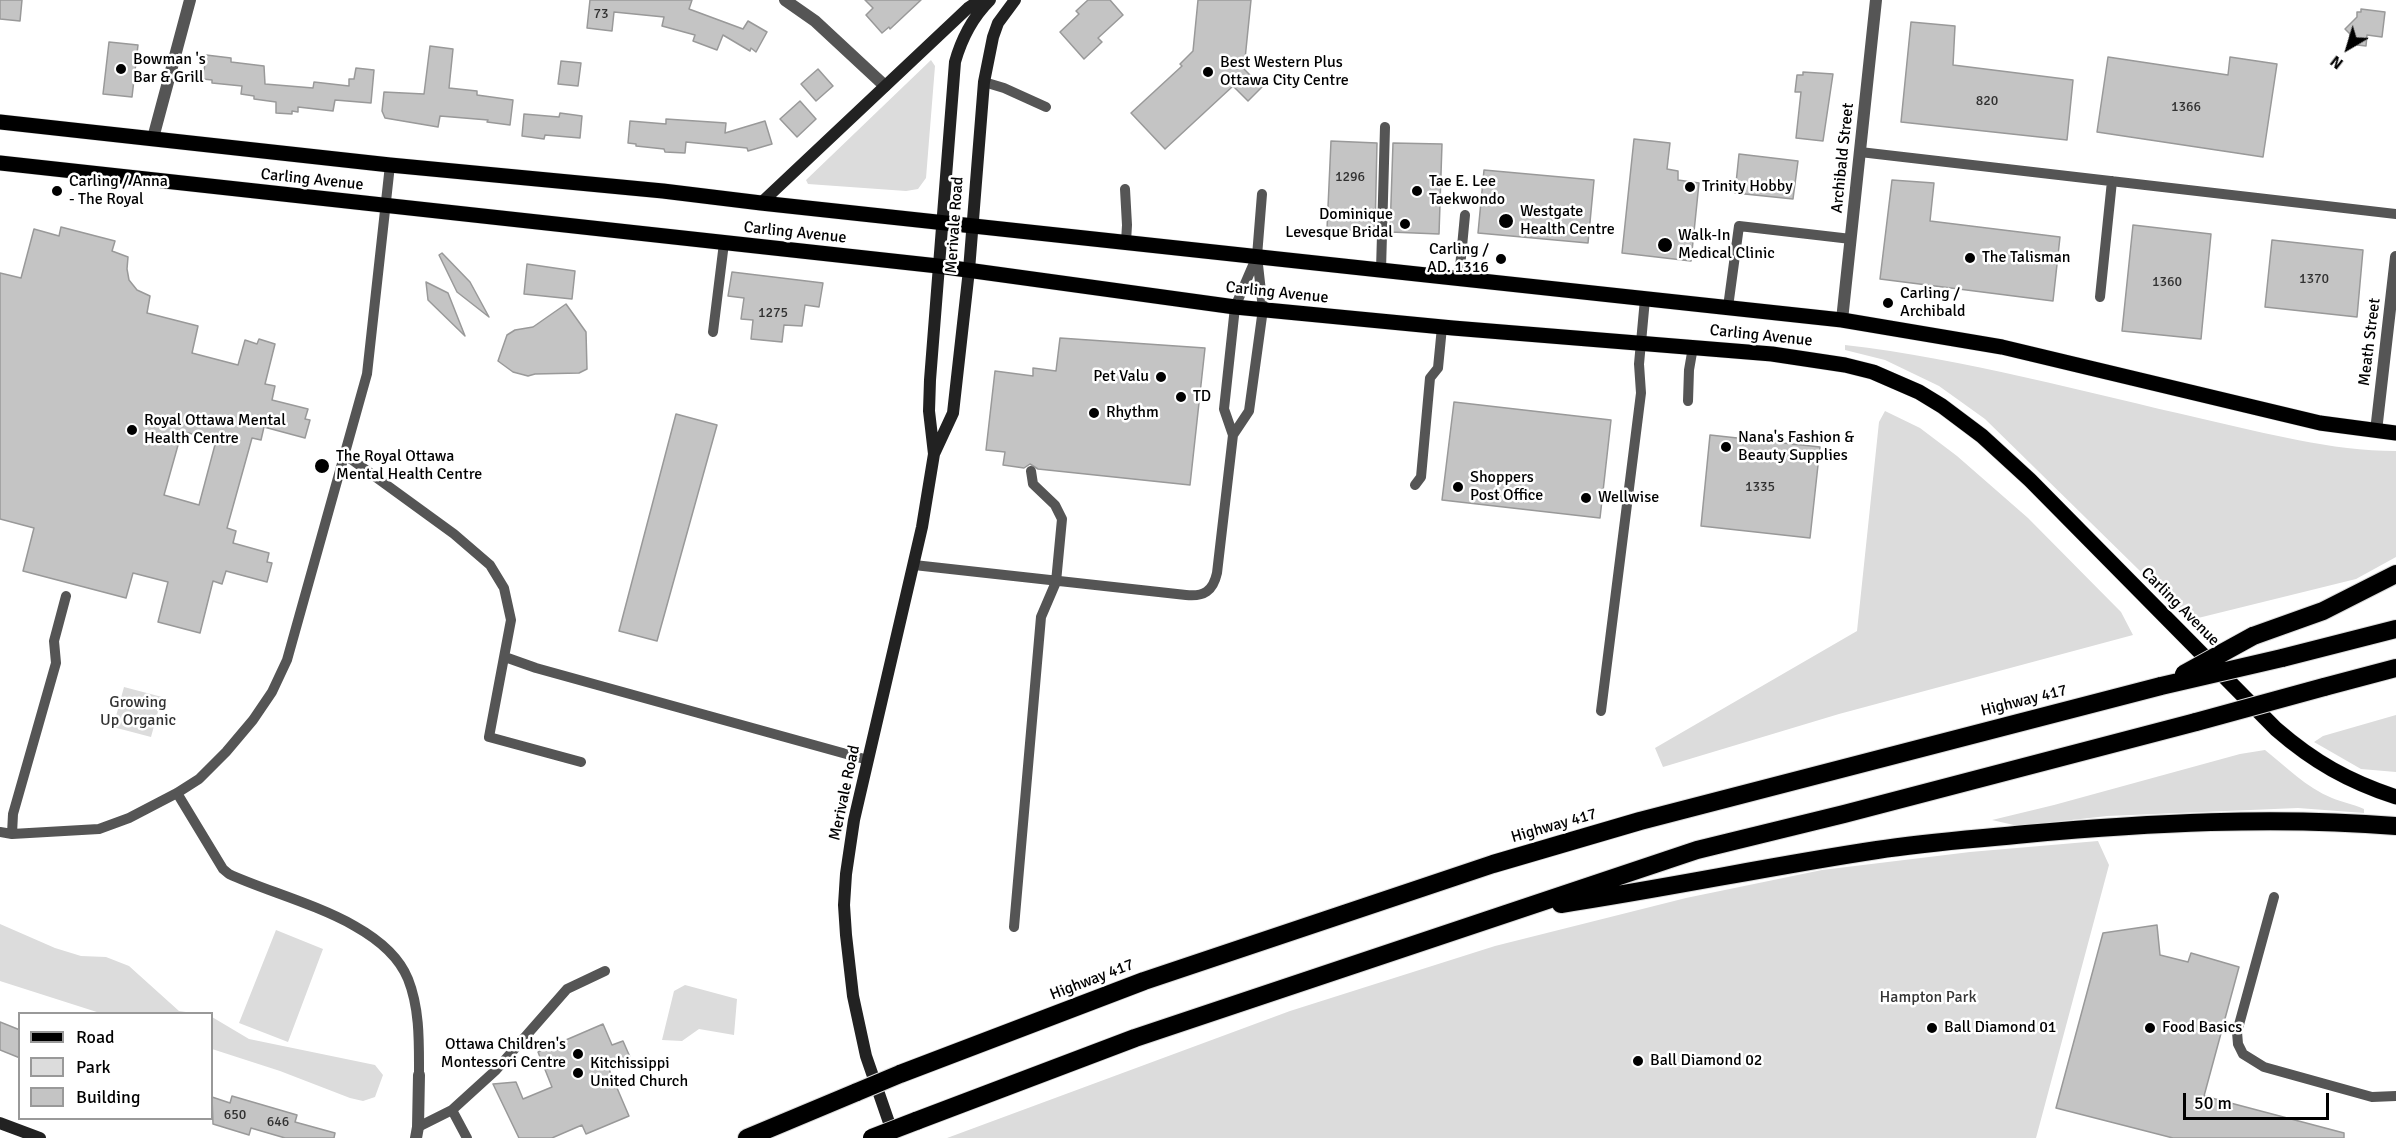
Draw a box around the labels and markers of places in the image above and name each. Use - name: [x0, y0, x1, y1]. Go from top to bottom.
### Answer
- place label: Bowman 's Bar & Grill: [133, 50, 206, 88]
- place label: Best Western Plus Ottawa City Centre: [1220, 53, 1349, 91]
- marker: Bowman 's Bar & Grill: [114, 62, 128, 76]
- marker: Best Western Plus Ottawa City Centre: [1201, 65, 1215, 79]
- place label: Carling / Anna - The Royal: [69, 172, 168, 210]
- place label: Tae E. Lee Taekwondo: [1429, 172, 1505, 210]
- place label: Trinity Hobby: [1702, 177, 1793, 197]
- marker: Trinity Hobby: [1683, 180, 1697, 194]
- marker: Carling / Anna - The Royal: [50, 184, 64, 198]
- marker: Tae E. Lee Taekwondo: [1410, 184, 1424, 198]
- place label: Westgate Health Centre: [1520, 202, 1615, 240]
- place label: Dominique Levesque Bridal: [1285, 205, 1393, 243]
- marker: Westgate Health Centre: [1497, 212, 1515, 230]
- marker: Dominique Levesque Bridal: [1398, 217, 1412, 231]
- place label: Walk-In Medical Clinic: [1678, 226, 1775, 264]
- marker: Walk-In Medical Clinic: [1656, 236, 1674, 254]
- place label: Carling / AD. 1316: [1427, 240, 1489, 278]
- place label: The Talisman: [1982, 248, 2070, 268]
- marker: The Talisman: [1963, 251, 1977, 265]
- marker: Carling / AD. 1316: [1494, 252, 1508, 266]
- place label: Carling / Archibald: [1900, 284, 1966, 322]
- marker: Carling / Archibald: [1881, 296, 1895, 310]
- place label: Pet Valu: [1093, 367, 1149, 387]
- marker: Pet Valu: [1154, 370, 1168, 384]
- place label: TD: [1193, 387, 1211, 407]
- marker: TD: [1174, 390, 1188, 404]
- place label: Rhythm: [1106, 403, 1159, 423]
- marker: Rhythm: [1087, 406, 1101, 420]
- place label: Royal Ottawa Mental Health Centre: [144, 411, 286, 449]
- marker: Royal Ottawa Mental Health Centre: [125, 423, 139, 437]
- place label: Nana's Fashion & Beauty Supplies: [1738, 428, 1854, 466]
- marker: Nana's Fashion & Beauty Supplies: [1719, 440, 1733, 454]
- place label: The Royal Ottawa Mental Health Centre: [336, 447, 482, 485]
- marker: The Royal Ottawa Mental Health Centre: [313, 457, 331, 475]
- place label: Shoppers Post Office: [1470, 468, 1543, 506]
- marker: Shoppers Post Office: [1451, 480, 1465, 494]
- place label: Wellwise: [1598, 488, 1659, 508]
- marker: Wellwise: [1579, 491, 1593, 505]
- place label: Ball Diamond 01: [1944, 1018, 2056, 1038]
- place label: Food Basics: [2162, 1018, 2242, 1038]
- marker: Ball Diamond 01: [1925, 1021, 1939, 1035]
- marker: Food Basics: [2143, 1021, 2157, 1035]
- place label: Ottawa Children's Montessori Centre: [441, 1035, 566, 1073]
- marker: Ottawa Children's Montessori Centre: [571, 1047, 585, 1061]
- place label: Ball Diamond 02: [1650, 1051, 1762, 1071]
- place label: Kitchissippi United Church: [590, 1054, 688, 1092]
- marker: Ball Diamond 02: [1631, 1054, 1645, 1068]
- marker: Kitchissippi United Church: [571, 1066, 585, 1080]

